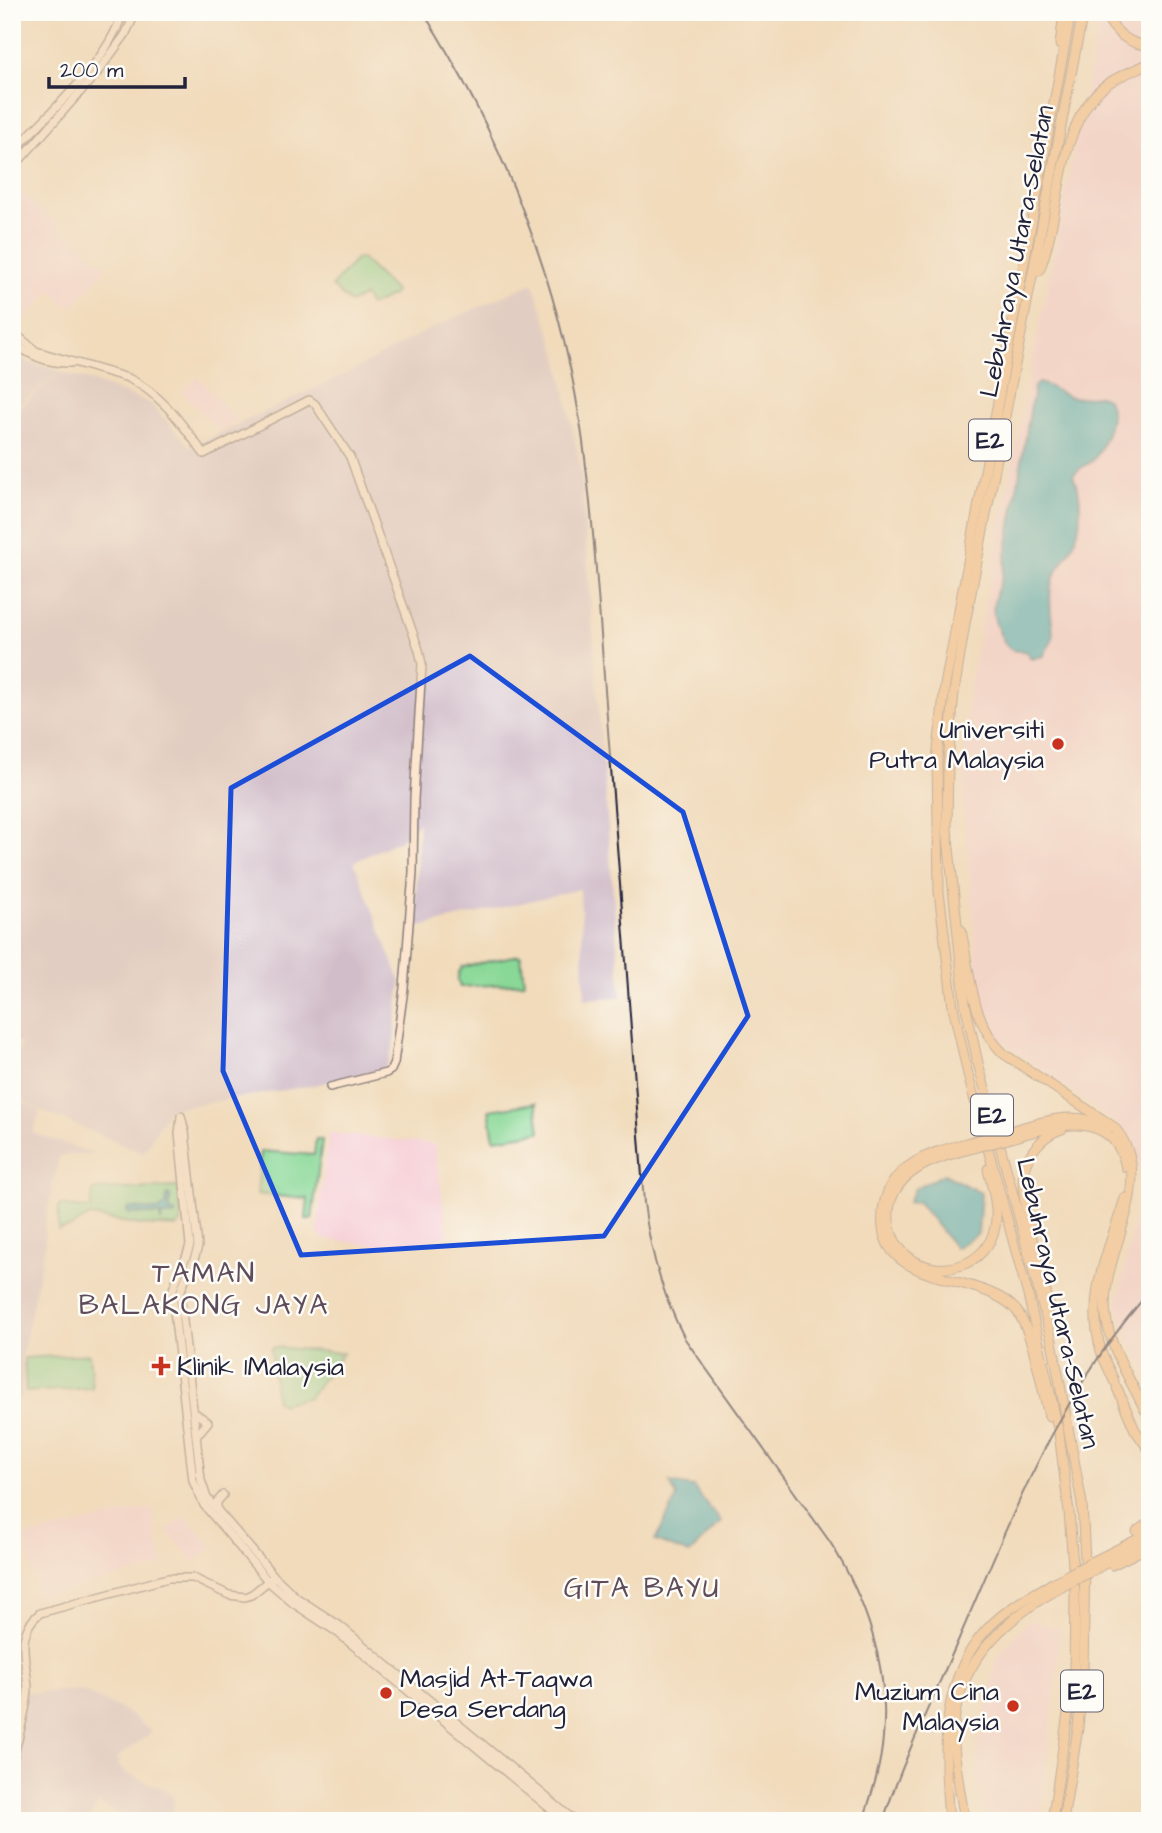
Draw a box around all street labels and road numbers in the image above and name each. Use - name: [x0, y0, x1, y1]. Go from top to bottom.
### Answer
- street label: Lebuhraya Utara–Selatan: [971, 102, 1065, 401]
- road number: E2: [969, 419, 1011, 460]
- road number: E2: [971, 1094, 1013, 1135]
- street label: Lebuhraya Utara–Selatan: [1005, 1154, 1109, 1452]
- road number: E2: [1061, 1671, 1103, 1712]

